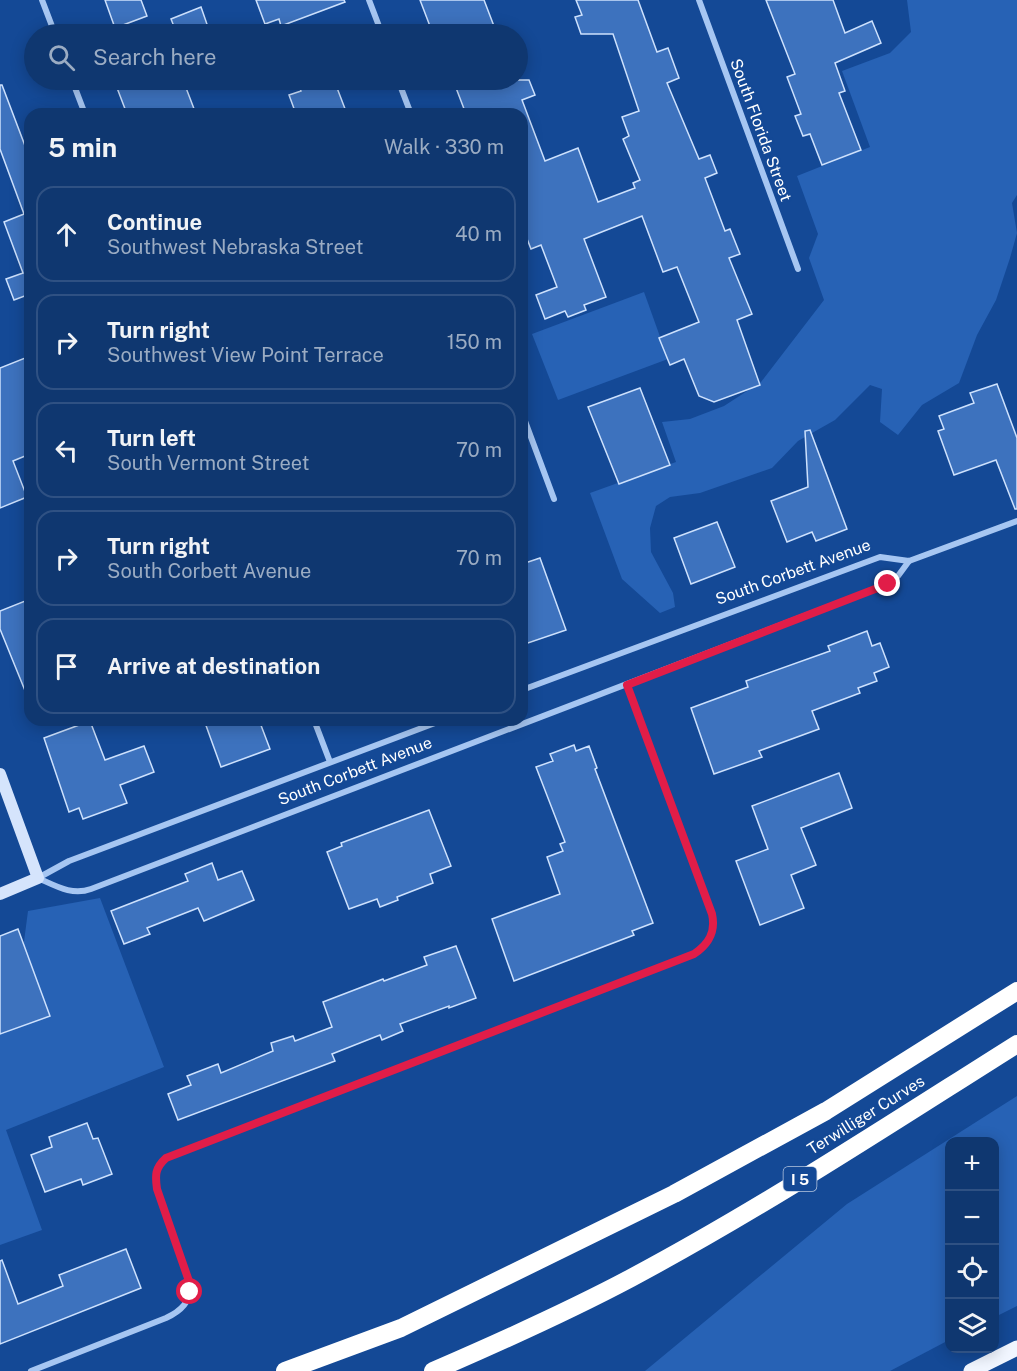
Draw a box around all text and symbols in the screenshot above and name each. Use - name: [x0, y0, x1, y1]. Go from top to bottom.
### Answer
- search box: [24, 24, 528, 90]
- icon: search: [45, 41, 78, 74]
- text: Search here: [93, 44, 217, 70]
- street label: South Florida Street: [726, 56, 796, 204]
- text: 5 min: [48, 132, 117, 163]
- text: Walk · 330 m: [384, 135, 504, 159]
- text: Continue: [107, 209, 202, 235]
- icon: ahead: [50, 218, 83, 251]
- text: 40 m: [455, 222, 502, 246]
- text: Southwest Nebraska Street: [107, 235, 364, 259]
- text: Turn right: [107, 317, 210, 343]
- icon: right: [50, 326, 83, 359]
- text: 150 m: [447, 330, 502, 354]
- text: Southwest View Point Terrace: [107, 343, 384, 367]
- text: Turn left: [107, 425, 196, 451]
- icon: left: [50, 434, 83, 467]
- text: 70 m: [456, 438, 502, 462]
- text: South Vermont Street: [107, 451, 309, 475]
- text: Turn right: [107, 533, 210, 559]
- street label: South Corbett Avenue: [713, 535, 873, 609]
- icon: right: [50, 542, 83, 575]
- text: 70 m: [456, 546, 502, 570]
- text: South Corbett Avenue: [107, 559, 311, 583]
- route end: [874, 570, 900, 596]
- icon: arrive: [50, 650, 83, 683]
- text: Arrive at destination: [107, 653, 320, 679]
- street label: South Corbett Avenue: [275, 733, 435, 809]
- street label: Terwilliger Curves: [804, 1071, 928, 1159]
- map controls: [945, 1137, 999, 1353]
- button: +: [945, 1137, 999, 1191]
- road number: I 5: [784, 1167, 816, 1191]
- button: −: [945, 1191, 999, 1245]
- button: locate: [945, 1245, 999, 1299]
- route start: [176, 1278, 202, 1304]
- button: layers: [945, 1299, 999, 1353]

